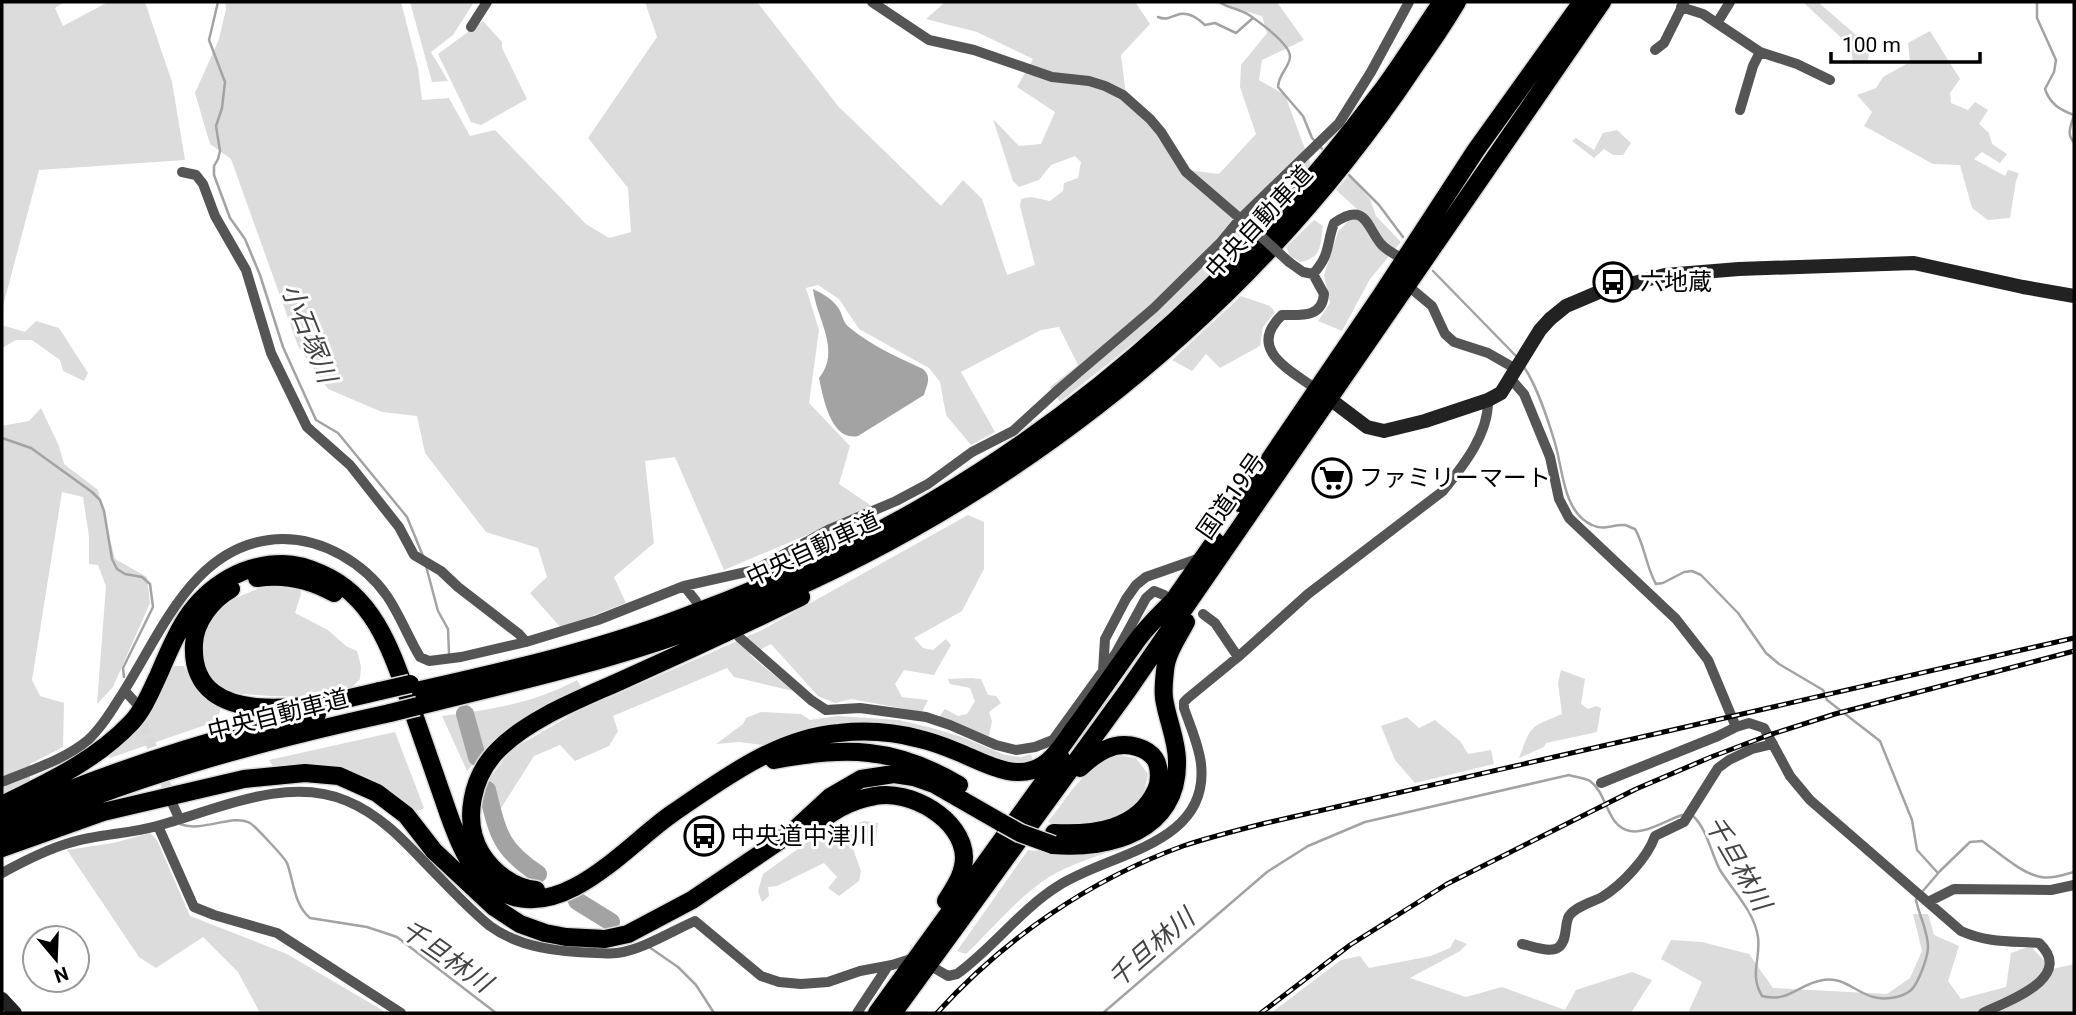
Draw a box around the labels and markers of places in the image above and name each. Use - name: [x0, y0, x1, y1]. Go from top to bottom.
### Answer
- bus stop icon: 六地蔵: [1592, 261, 1634, 303]
- place label: 六地蔵: [1640, 268, 1712, 296]
- supermarket icon: ファミリーマート: [1311, 457, 1353, 499]
- place label: ファミリーマート: [1359, 464, 1551, 492]
- bus stop icon: 中央道中津川: [683, 815, 725, 857]
- place label: 中央道中津川: [731, 822, 875, 850]

